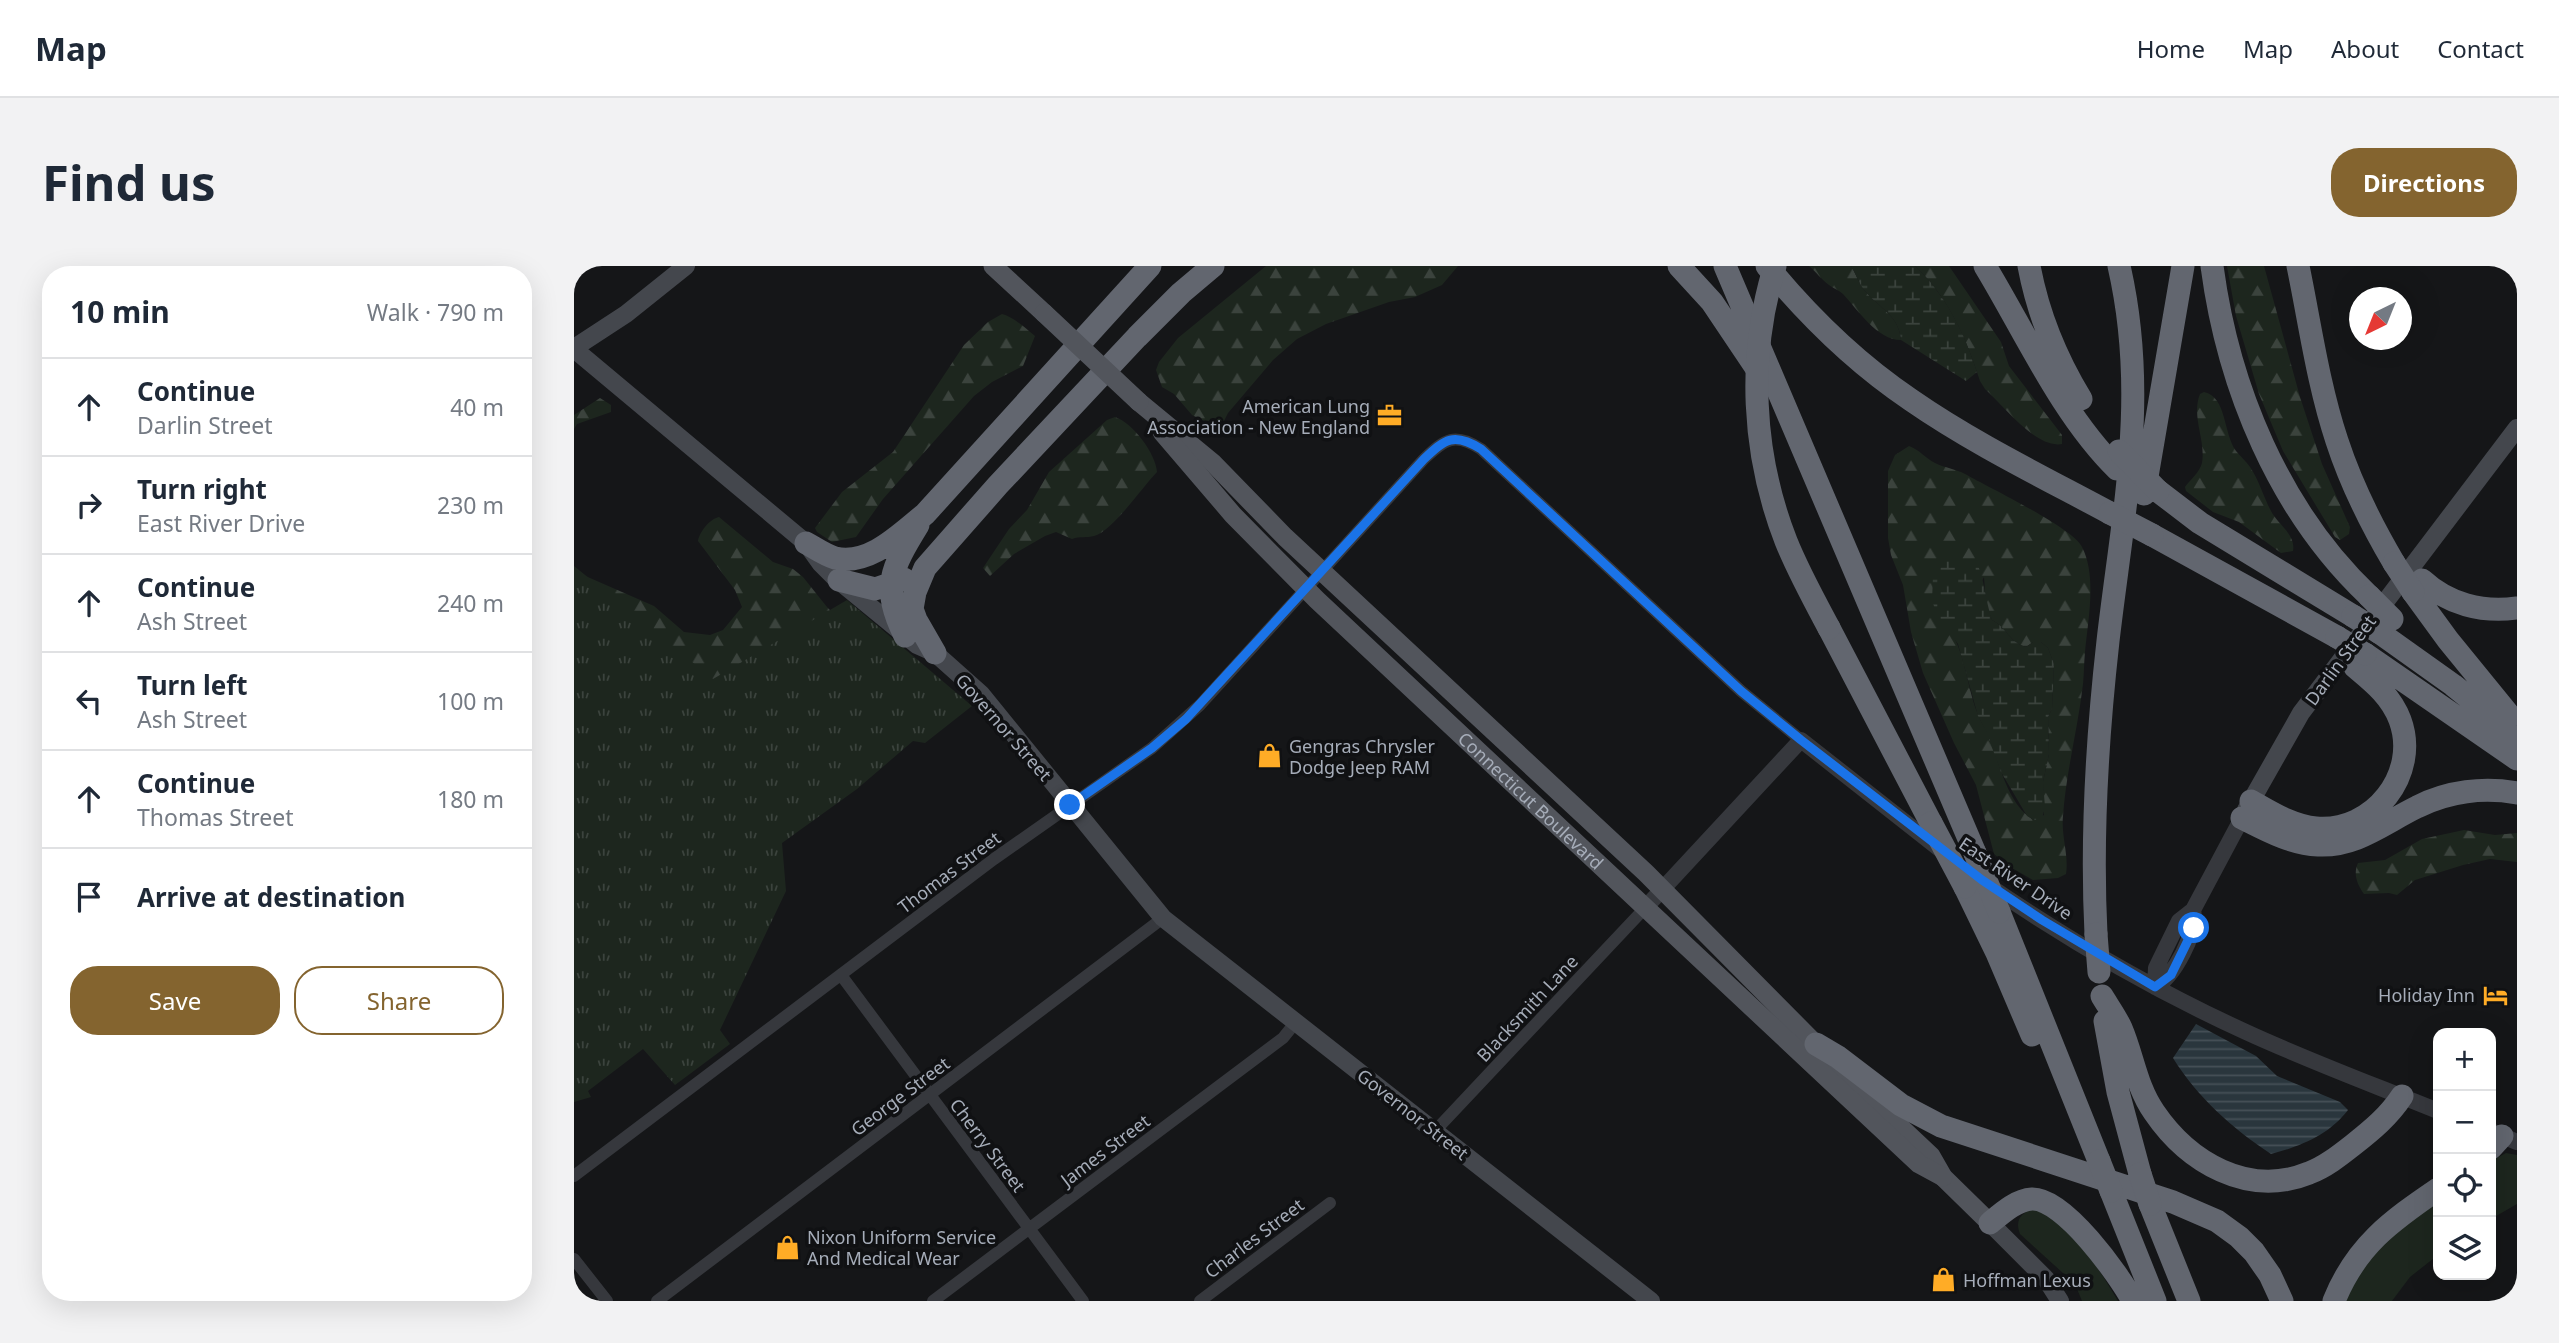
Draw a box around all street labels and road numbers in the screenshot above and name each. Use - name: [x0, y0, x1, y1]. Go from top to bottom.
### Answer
- street label: Darlin Street: [2299, 610, 2381, 710]
- street label: Governor Street: [951, 668, 1058, 786]
- street label: Connecticut Boulevard: [1453, 726, 1609, 875]
- street label: Thomas Street: [893, 825, 1006, 918]
- street label: East River Drive: [1955, 831, 2077, 925]
- street label: Blacksmith Lane: [1471, 949, 1583, 1067]
- street label: George Street: [846, 1051, 955, 1141]
- street label: Governor Street: [1353, 1063, 1474, 1165]
- street label: Cherry Street: [945, 1093, 1031, 1197]
- street label: James Street: [1054, 1108, 1155, 1193]
- street label: Charles Street: [1200, 1192, 1309, 1283]

